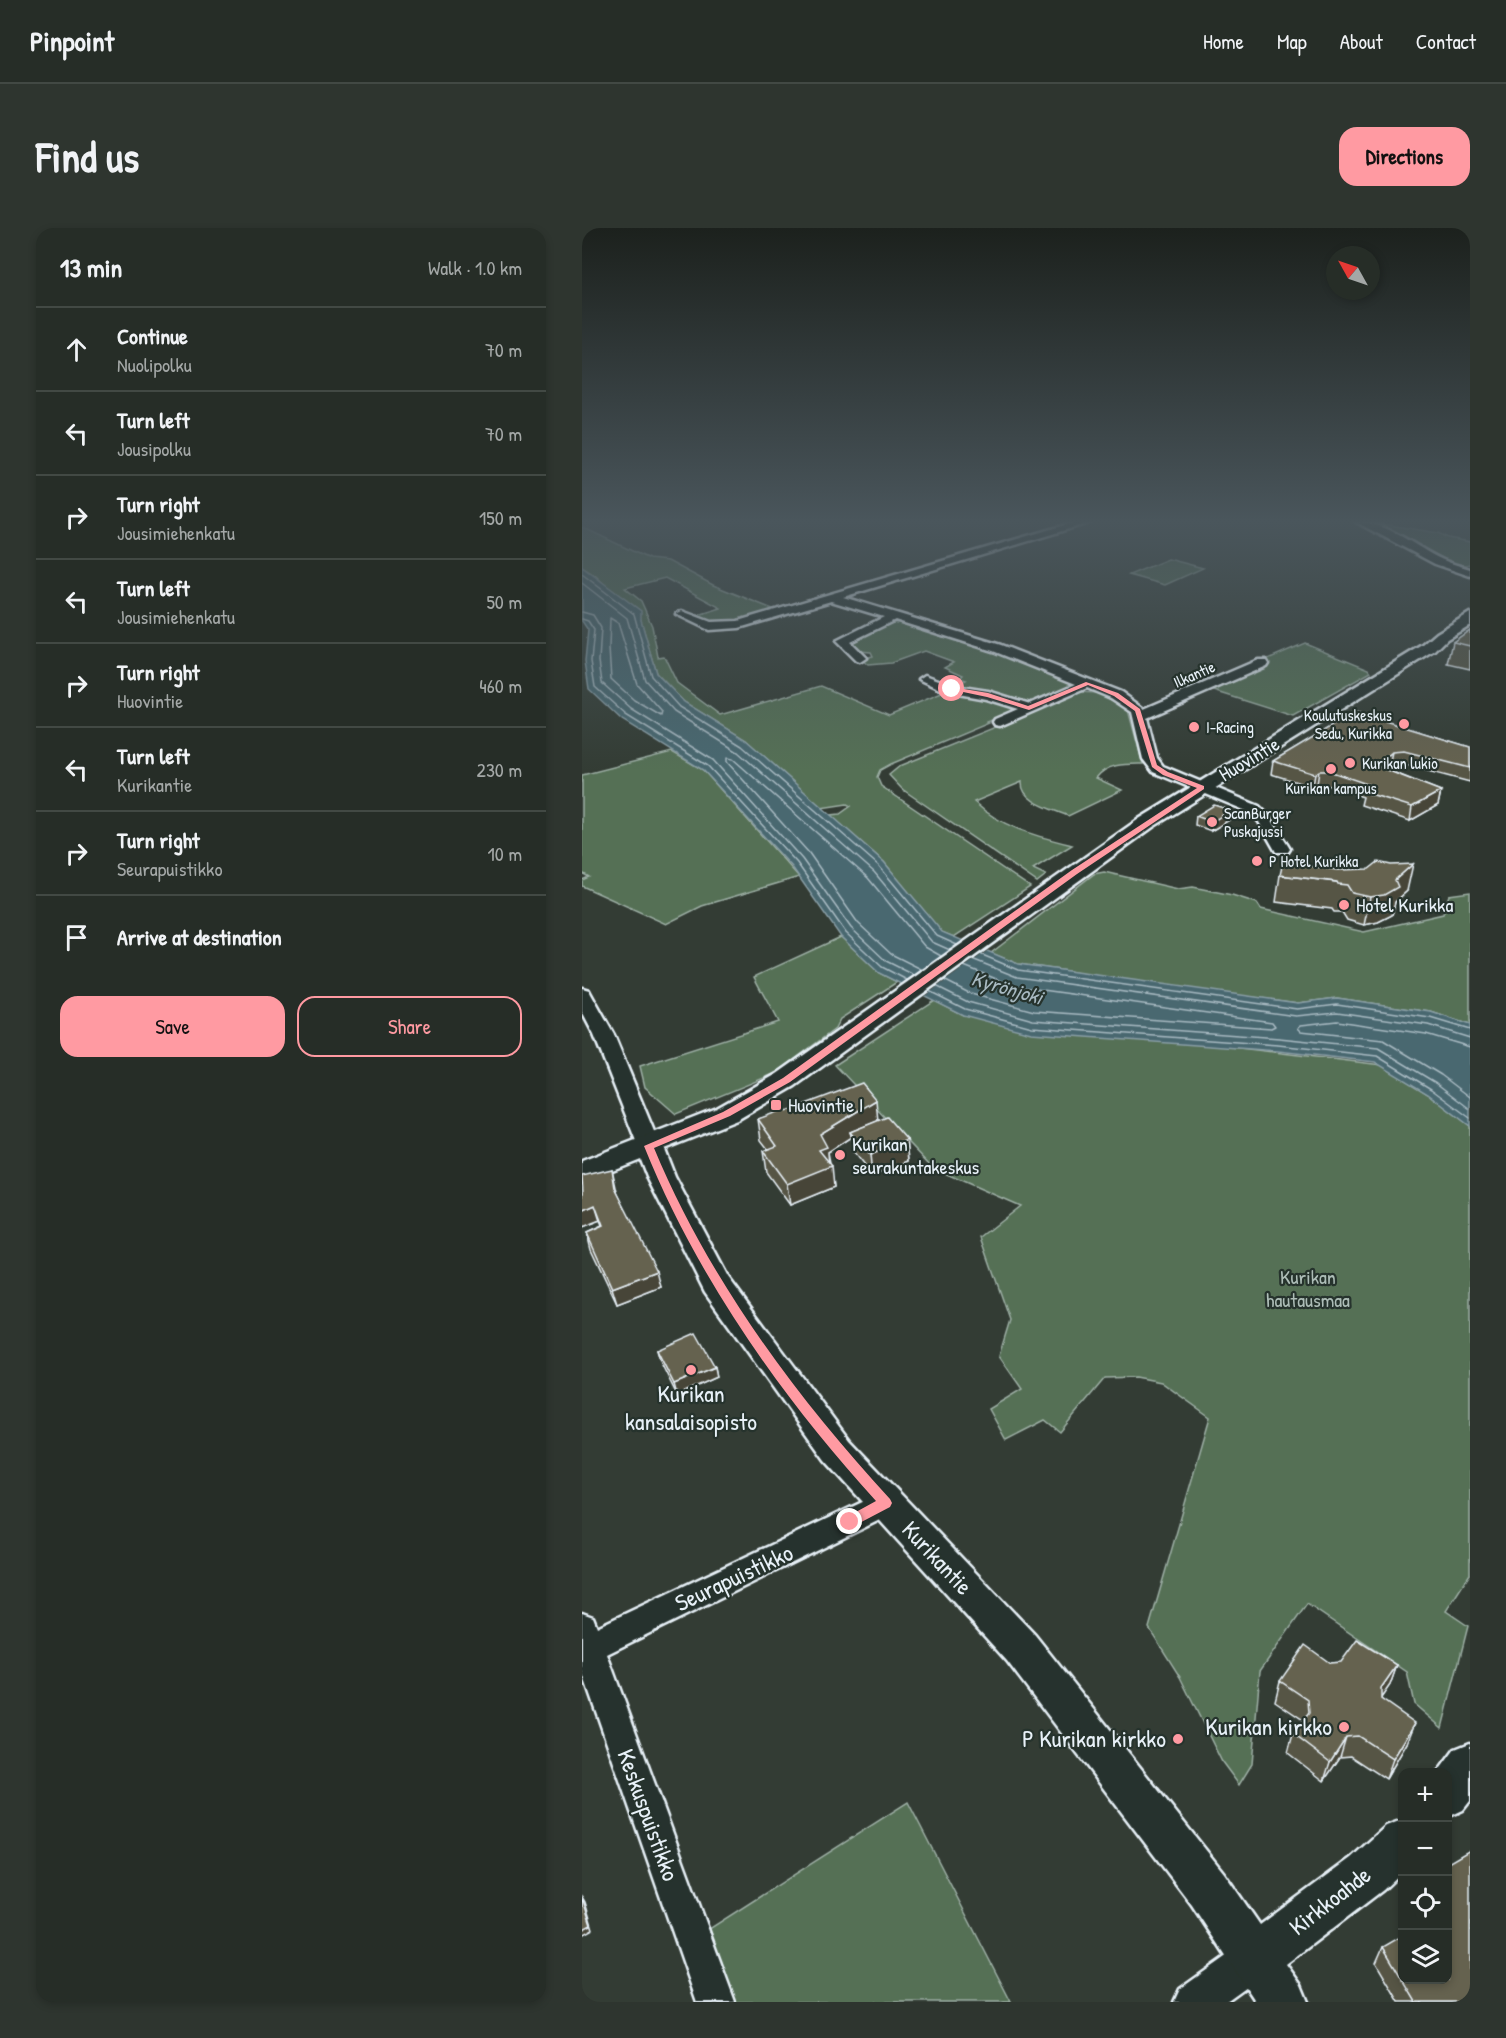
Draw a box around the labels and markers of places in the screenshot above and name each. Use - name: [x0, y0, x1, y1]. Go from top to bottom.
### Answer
- place label: Koulutuskeskus Sedu, Kurikka: [1304, 704, 1392, 744]
- place label: I-Racing: [1206, 716, 1254, 738]
- marker: Koulutuskeskus Sedu, Kurikka: [1397, 717, 1411, 731]
- marker: I-Racing: [1187, 720, 1201, 734]
- place label: Kurikan lukio: [1362, 752, 1438, 774]
- marker: Kurikan lukio: [1343, 756, 1357, 770]
- marker: Kurikan kampus: [1324, 762, 1338, 776]
- place label: Kurikan kampus: [1285, 777, 1377, 799]
- place label: ScanBurger Puskajussi: [1224, 802, 1291, 842]
- marker: ScanBurger Puskajussi: [1205, 815, 1219, 829]
- place label: P Hotel Kurikka: [1269, 850, 1358, 872]
- marker: P Hotel Kurikka: [1250, 854, 1264, 868]
- place label: Hotel Kurikka: [1356, 891, 1453, 918]
- marker: Hotel Kurikka: [1337, 898, 1351, 912]
- place label: Huovintie I: [788, 1091, 864, 1118]
- marker: Huovintie I: [769, 1098, 783, 1112]
- place label: Kurikan seurakuntakeskus: [852, 1130, 980, 1180]
- marker: Kurikan seurakuntakeskus: [833, 1148, 847, 1162]
- marker: Kurikan kansalaisopisto: [684, 1363, 698, 1377]
- place label: Kurikan kansalaisopisto: [625, 1377, 757, 1437]
- place label: Kurikan kirkko: [1205, 1710, 1332, 1742]
- marker: Kurikan kirkko: [1337, 1720, 1351, 1734]
- place label: P Kurikan kirkko: [1022, 1722, 1166, 1754]
- marker: P Kurikan kirkko: [1171, 1732, 1185, 1746]

